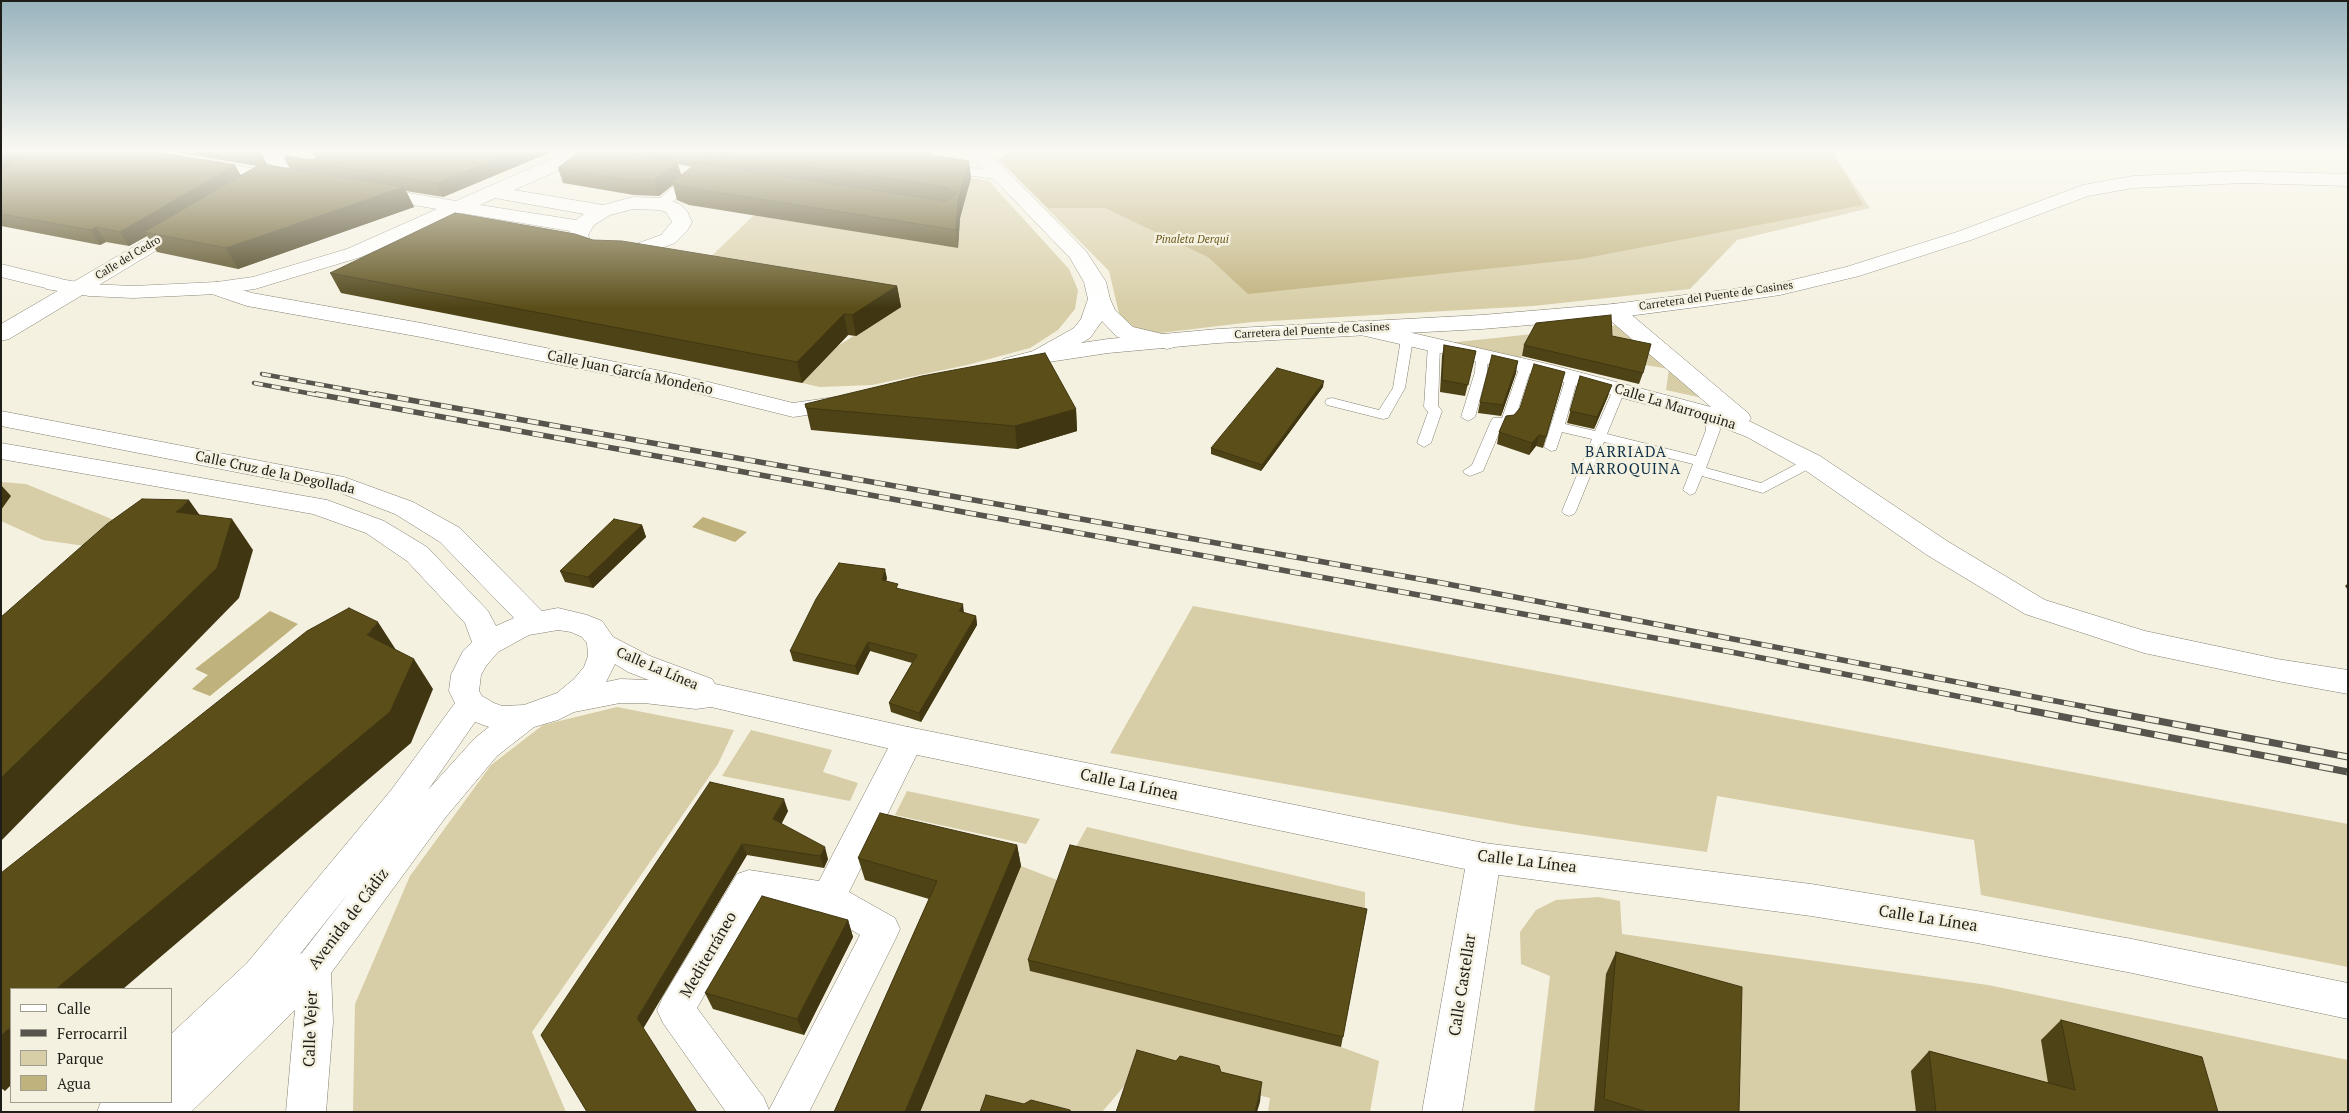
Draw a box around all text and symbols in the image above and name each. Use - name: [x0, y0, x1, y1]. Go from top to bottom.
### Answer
- street label: Calle del Cedro: [93, 233, 163, 283]
- park label: Pinaleta Derqui: [1155, 233, 1229, 247]
- street label: Carretera del Puente de Casines: [1638, 279, 1794, 313]
- street label: Carretera del Puente de Casines: [1234, 320, 1390, 342]
- street label: Calle Juan García Mondeño: [546, 347, 714, 399]
- street label: Calle La Marroquina: [1612, 381, 1738, 433]
- district label: BARRIADA MARROQUINA: [1569, 444, 1683, 479]
- street label: Calle Cruz de la Degollada: [194, 448, 356, 498]
- street label: Calle La Línea: [613, 644, 701, 694]
- street label: Calle La Línea: [1078, 765, 1180, 805]
- street label: Calle La Línea: [1476, 846, 1578, 878]
- street label: Avenida de Cádiz: [305, 865, 393, 973]
- street label: Calle La Línea: [1877, 902, 1979, 936]
- street label: Mediterráneo: [677, 908, 741, 1002]
- street label: Calle Castellar: [1445, 933, 1481, 1037]
- legend: [10, 988, 172, 1103]
- street label: Calle Vejer: [300, 991, 322, 1067]
- text: Calle: [57, 998, 91, 1018]
- text: Ferrocarril: [57, 1023, 128, 1043]
- text: Parque: [57, 1048, 104, 1068]
- text: Agua: [57, 1073, 91, 1093]

